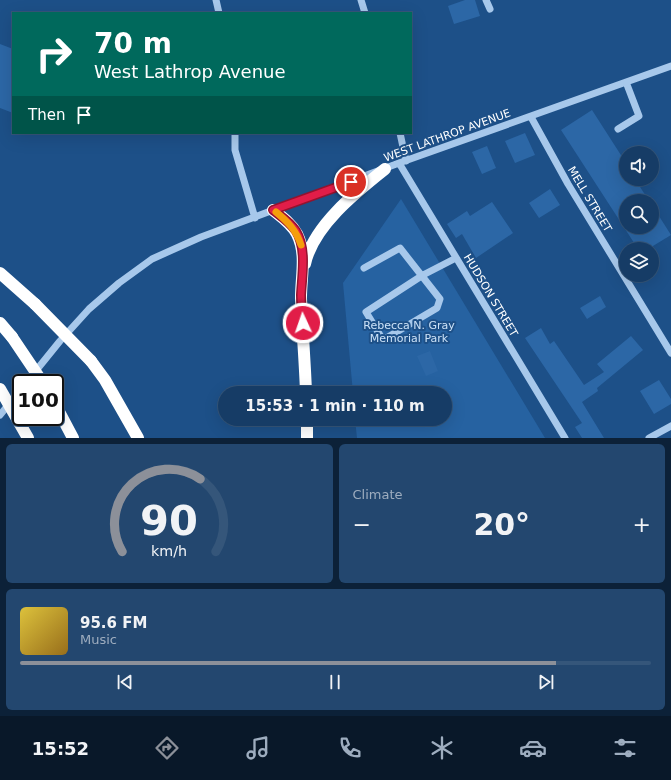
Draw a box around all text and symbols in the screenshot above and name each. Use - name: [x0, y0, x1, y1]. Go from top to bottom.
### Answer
- text: 70 m: [94, 27, 172, 60]
- icon: right: [28, 28, 80, 80]
- text: West Lathrop Avenue: [94, 61, 286, 82]
- icon: arrive: [73, 104, 95, 126]
- text: Then: [28, 106, 65, 124]
- street label: WEST LATHROP AVENUE: [382, 106, 512, 164]
- map controls: [619, 146, 659, 282]
- button: sound: [619, 146, 659, 186]
- street label: MELL STREET: [565, 164, 614, 235]
- pin: [334, 165, 368, 199]
- icon: arrive: [340, 171, 362, 193]
- button: search: [619, 194, 659, 234]
- button: layers: [619, 242, 659, 282]
- street label: HUDSON STREET: [461, 252, 521, 339]
- position arrow: [282, 302, 324, 344]
- park label: Rebecca N. Gray Memorial Park: [363, 319, 455, 345]
- speed limit sign: 100: [12, 374, 64, 426]
- text: 15:53 · 1 min · 110 m: [245, 397, 425, 415]
- text: Climate: [353, 487, 403, 502]
- text: 90: [140, 495, 198, 544]
- text: 20°: [473, 507, 530, 542]
- text: −: [353, 512, 371, 537]
- text: +: [633, 512, 651, 537]
- text: km/h: [151, 542, 187, 558]
- text: 95.6 FM: [80, 614, 147, 632]
- text: Music: [80, 632, 117, 647]
- icon: previous: [114, 671, 136, 693]
- icon: pause: [324, 671, 346, 693]
- icon: next: [535, 671, 557, 693]
- icon: directions: [153, 734, 181, 762]
- icon: music: [244, 734, 272, 762]
- icon: phone: [336, 734, 364, 762]
- icon: climate: [428, 734, 456, 762]
- icon: car: [519, 734, 547, 762]
- icon: filters: [611, 734, 639, 762]
- text: 15:52: [32, 738, 89, 759]

